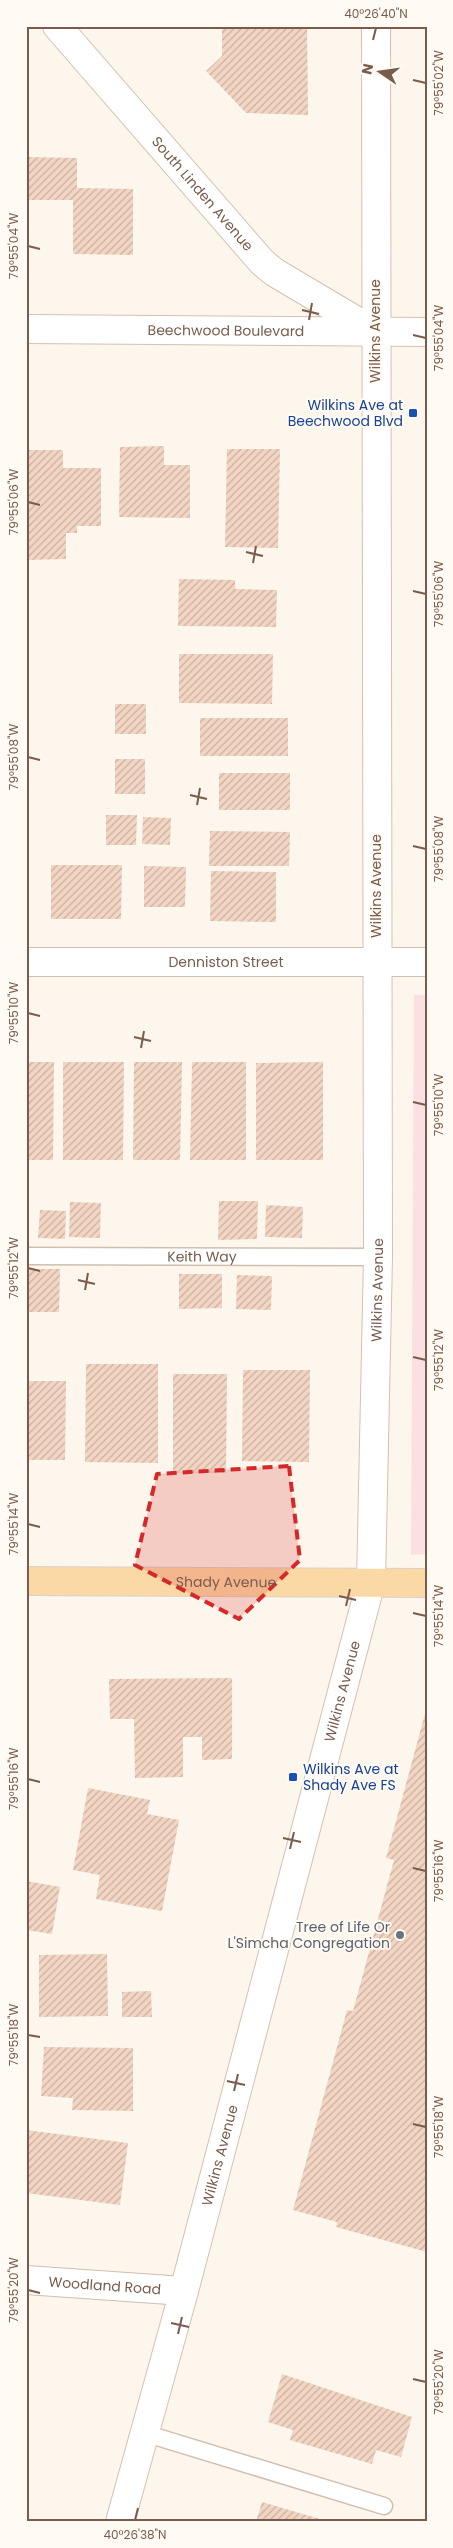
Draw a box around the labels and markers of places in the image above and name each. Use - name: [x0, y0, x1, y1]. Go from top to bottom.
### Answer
- place label: Wilkins Ave at Beechwood Blvd: [288, 395, 403, 431]
- marker: Wilkins Ave at Beechwood Blvd: [407, 407, 419, 419]
- place label: Wilkins Ave at Shady Ave FS: [303, 1759, 398, 1795]
- marker: Wilkins Ave at Shady Ave FS: [287, 1771, 299, 1783]
- place label: Tree of Life Or L'Simcha Congregation: [228, 1917, 390, 1953]
- marker: Tree of Life Or L'Simcha Congregation: [394, 1929, 406, 1941]

